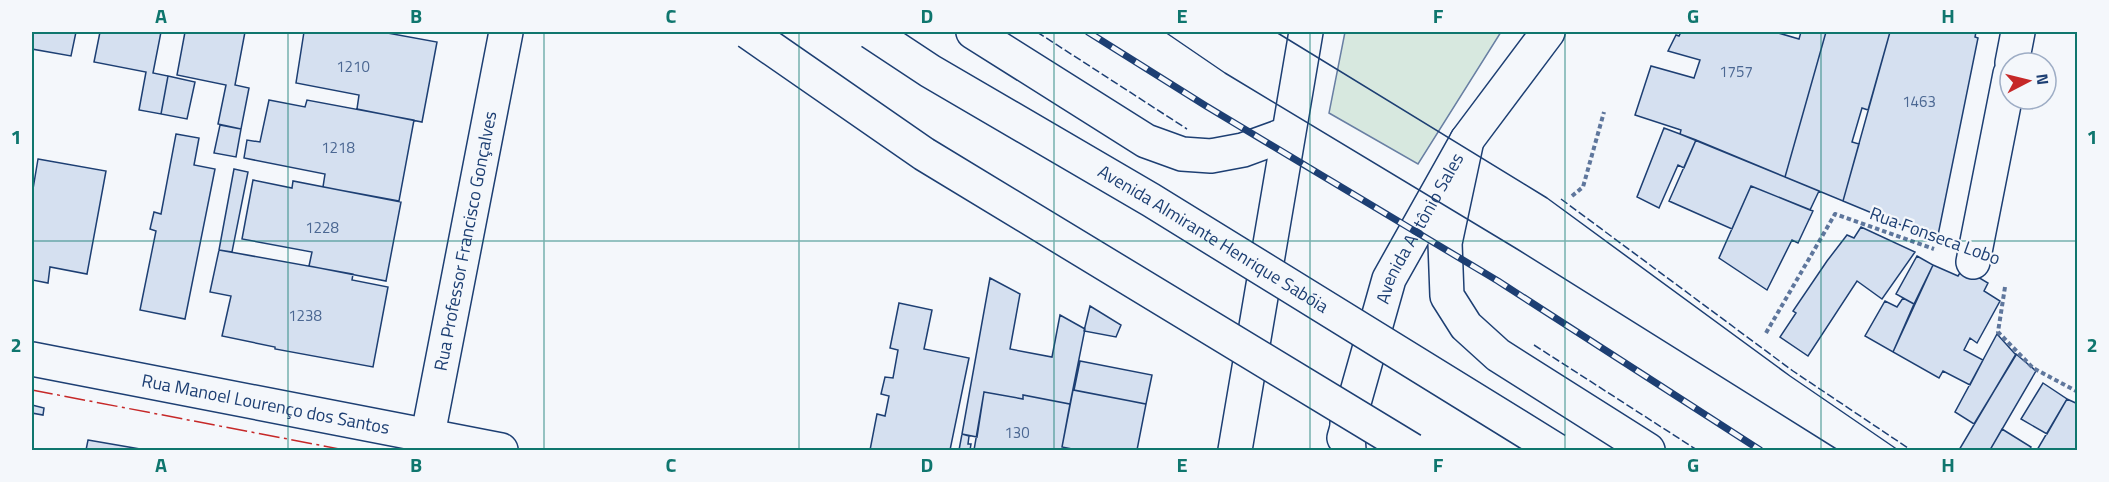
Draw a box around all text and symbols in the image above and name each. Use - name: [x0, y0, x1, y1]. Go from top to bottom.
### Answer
- text: A: [155, 0, 167, 31]
- text: B: [410, 0, 422, 31]
- text: C: [666, 0, 677, 31]
- text: D: [921, 0, 933, 31]
- text: E: [1176, 0, 1188, 31]
- text: F: [1433, 0, 1444, 31]
- text: G: [1687, 0, 1699, 31]
- text: H: [1941, 0, 1955, 31]
- north arrow: [1998, 51, 2058, 111]
- house number: 1210: [336, 55, 370, 78]
- house number: 1757: [1719, 60, 1753, 83]
- text: N: [2030, 72, 2055, 86]
- house number: 1463: [1902, 90, 1936, 113]
- street label: Rua Professor Francisco Gonçalves: [427, 109, 503, 373]
- text: 1: [10, 121, 22, 152]
- text: 1: [2086, 121, 2098, 152]
- house number: 1218: [321, 136, 355, 159]
- street label: Avenida Antônio Sales: [1369, 148, 1470, 307]
- street label: Avenida Almirante Henrique Sabóia: [1093, 158, 1334, 320]
- street label: Rua Fonseca Lobo: [1866, 199, 2004, 272]
- house number: 1228: [305, 216, 339, 239]
- house number: 1238: [288, 304, 322, 327]
- text: 2: [10, 329, 22, 360]
- text: 2: [2086, 329, 2098, 360]
- street label: Rua Manoel Lourenço dos Santos: [140, 367, 392, 441]
- house number: 130: [1004, 421, 1030, 444]
- text: A: [155, 449, 167, 480]
- text: B: [410, 449, 422, 480]
- text: C: [666, 449, 677, 480]
- text: D: [921, 449, 933, 480]
- text: E: [1176, 449, 1188, 480]
- text: F: [1433, 449, 1444, 480]
- text: G: [1687, 449, 1699, 480]
- text: H: [1941, 449, 1955, 480]

